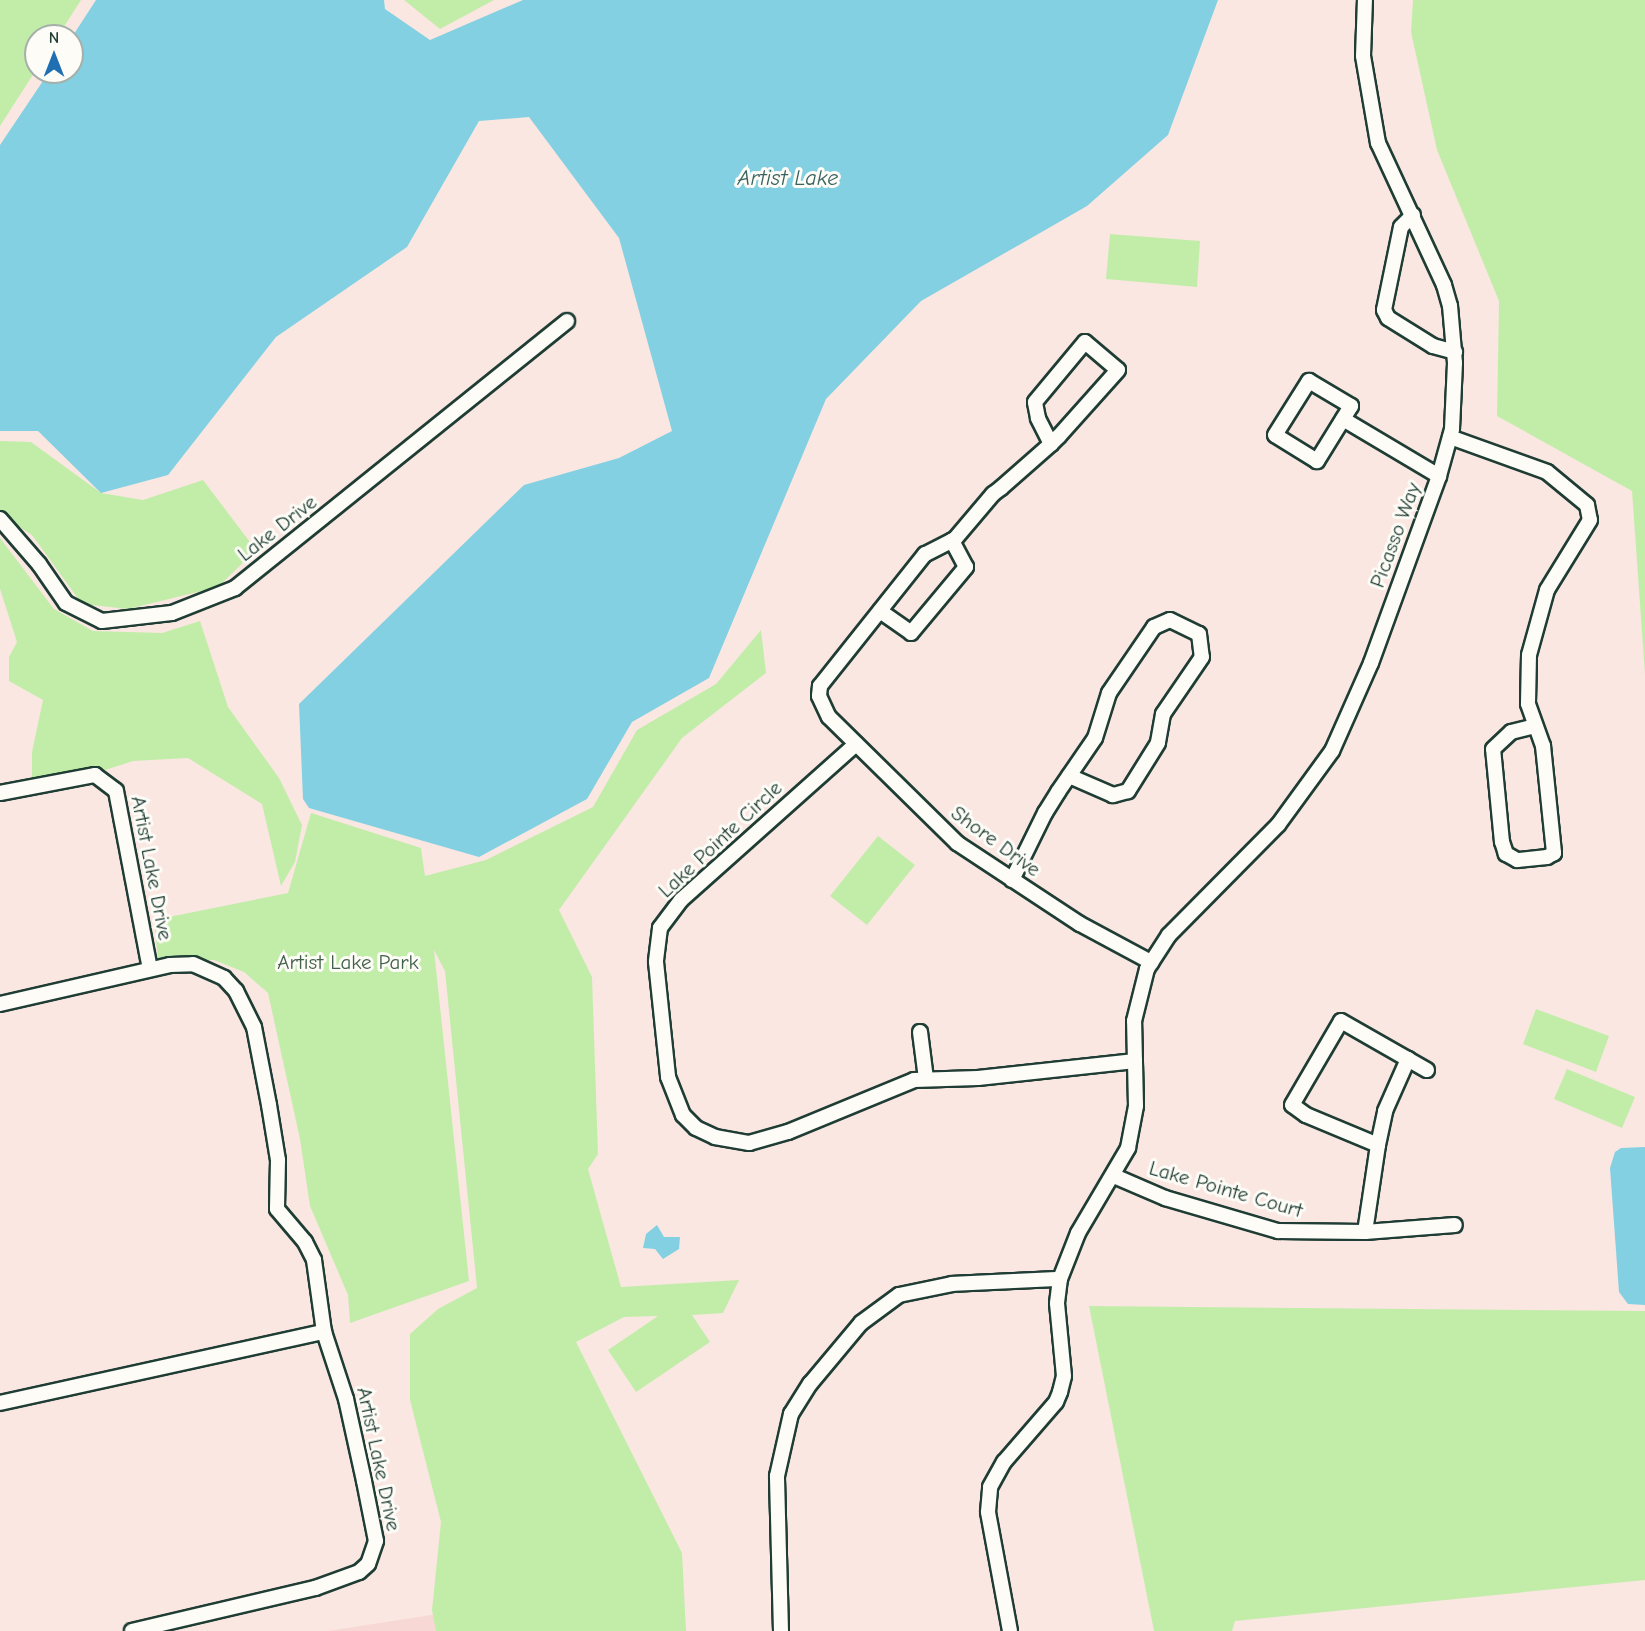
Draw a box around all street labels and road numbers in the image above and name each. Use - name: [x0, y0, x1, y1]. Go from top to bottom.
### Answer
- street label: Picasso Way: [1364, 479, 1426, 591]
- street label: Lake Drive: [232, 489, 322, 567]
- street label: Lake Pointe Circle: [653, 775, 787, 903]
- street label: Artist Lake Drive: [126, 794, 178, 942]
- street label: Shore Drive: [946, 800, 1046, 882]
- street label: Lake Pointe Court: [1146, 1155, 1306, 1223]
- street label: Artist Lake Drive: [351, 1385, 407, 1533]

